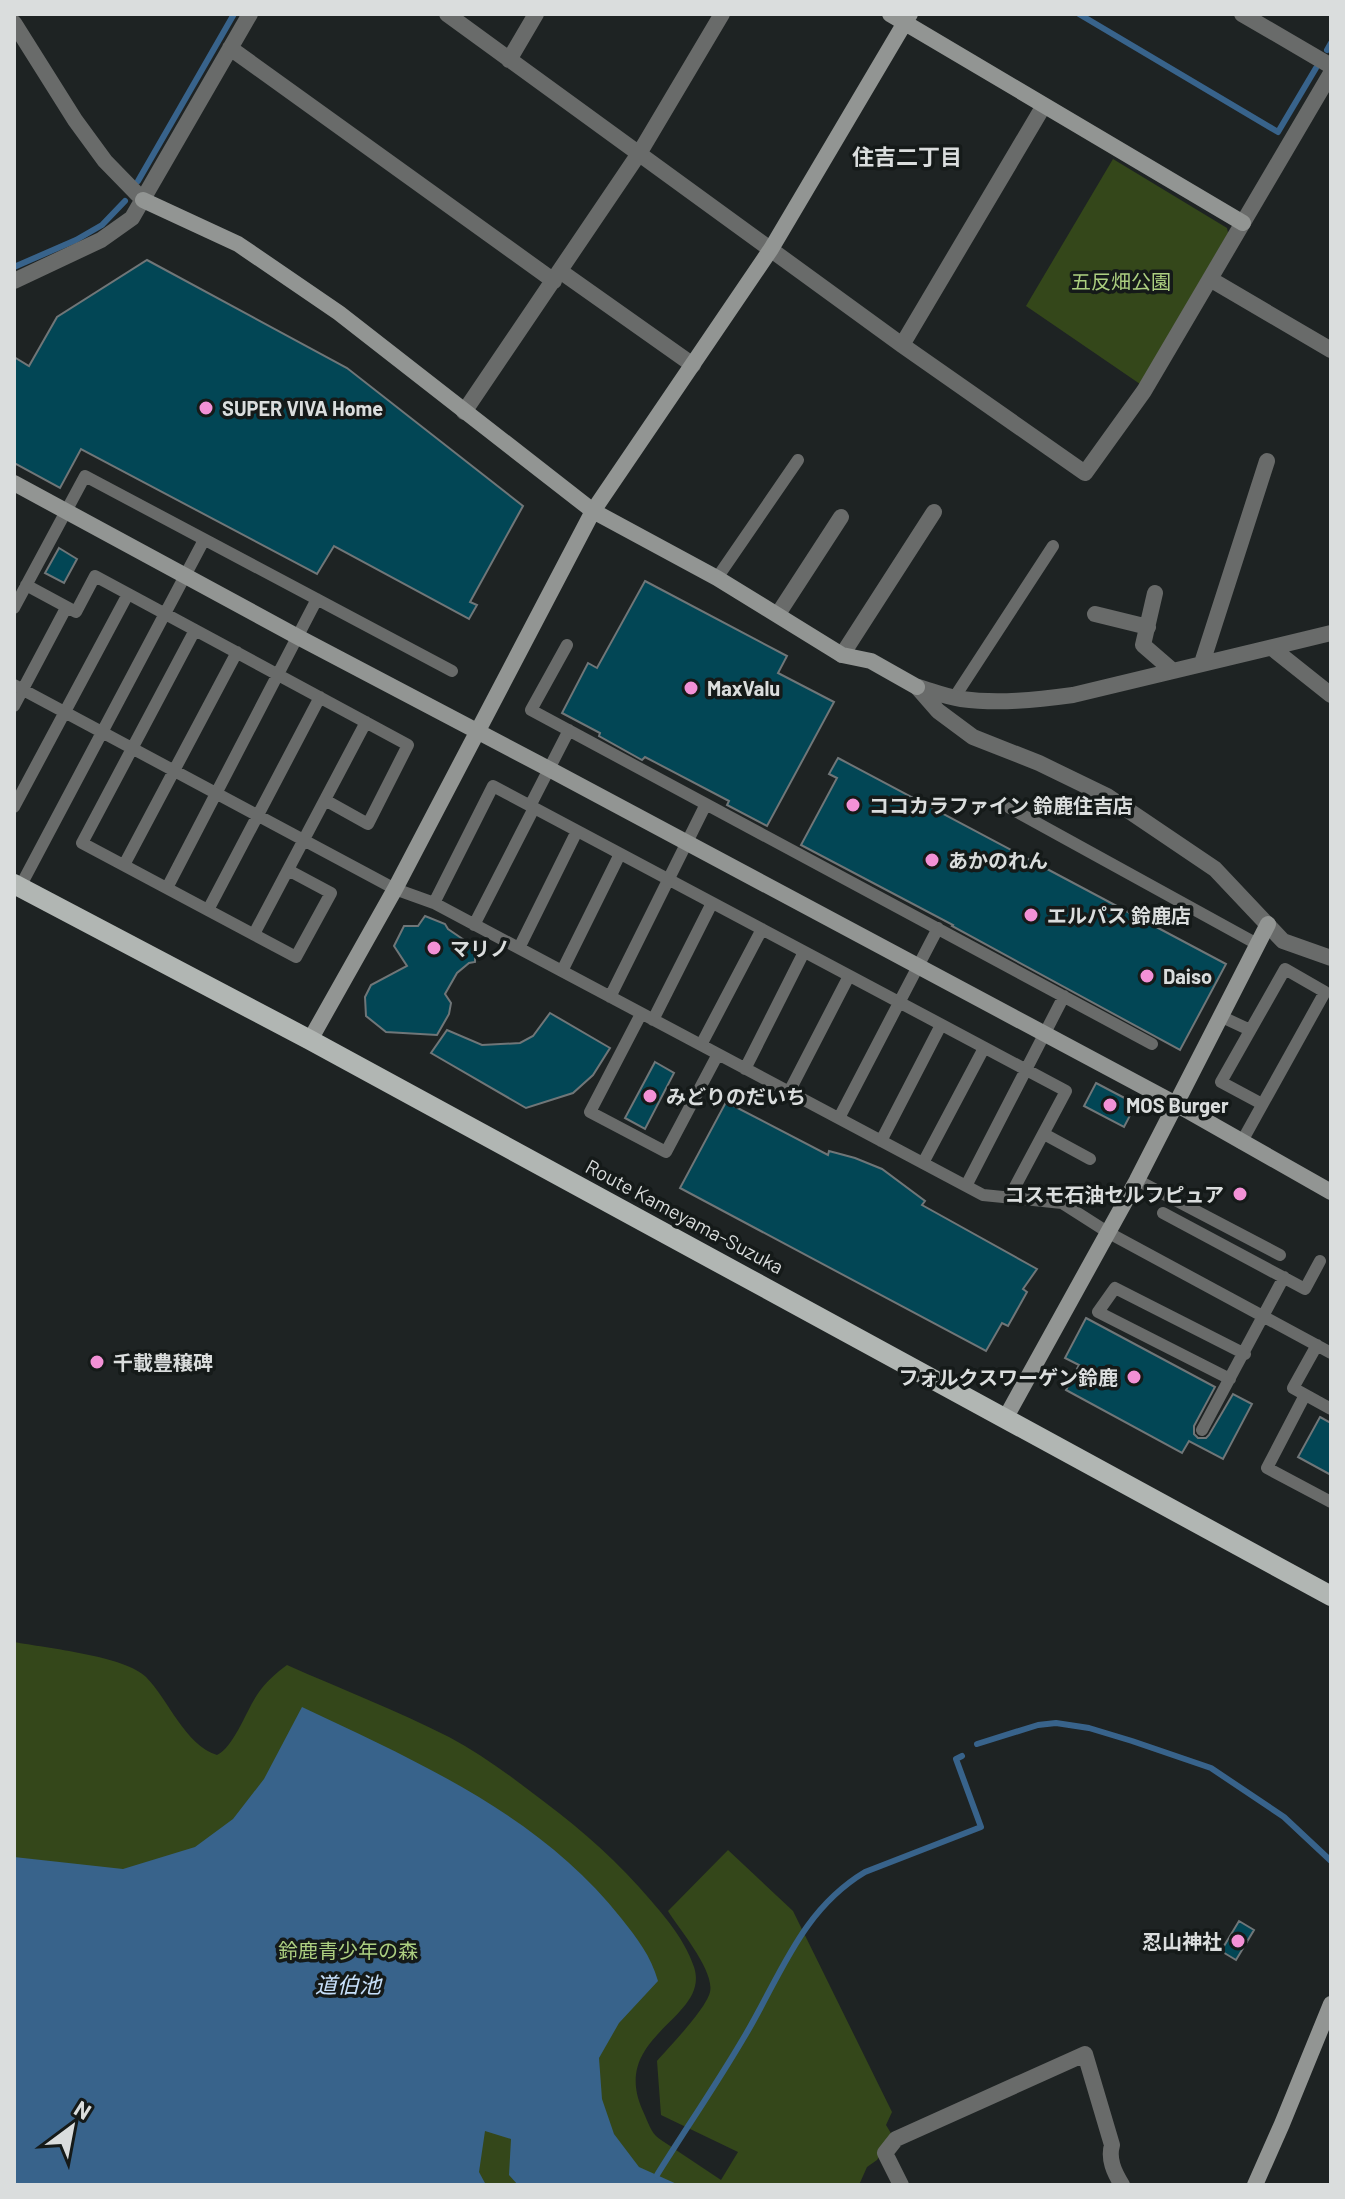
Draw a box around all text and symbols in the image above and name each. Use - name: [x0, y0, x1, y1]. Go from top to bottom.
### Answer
- district label: 住吉二丁目: [852, 143, 962, 169]
- park label: 五反畑公園: [1071, 269, 1171, 293]
- place label: SUPER VIVA Home: [222, 396, 383, 420]
- marker: SUPER VIVA Home: [197, 399, 215, 417]
- place label: MaxValu: [707, 676, 780, 700]
- marker: MaxValu: [682, 679, 700, 697]
- place label: ココカラファイン 鈴鹿住吉店: [869, 793, 1133, 817]
- marker: ココカラファイン 鈴鹿住吉店: [844, 796, 862, 814]
- place label: あかのれん: [948, 848, 1048, 872]
- marker: あかのれん: [923, 851, 941, 869]
- place label: エルパス 鈴鹿店: [1047, 903, 1191, 927]
- marker: エルパス 鈴鹿店: [1022, 906, 1040, 924]
- place label: マリノ: [450, 936, 510, 960]
- marker: マリノ: [425, 939, 443, 957]
- place label: Daiso: [1163, 964, 1212, 988]
- marker: Daiso: [1138, 967, 1156, 985]
- place label: みどりのだいち: [666, 1084, 806, 1108]
- marker: みどりのだいち: [641, 1087, 659, 1105]
- place label: MOS Burger: [1126, 1093, 1229, 1117]
- marker: MOS Burger: [1101, 1096, 1119, 1114]
- street label: Route Kameyama-Suzuka: [582, 1154, 788, 1278]
- place label: コスモ石油セルフピュア: [1004, 1182, 1224, 1206]
- marker: コスモ石油セルフピュア: [1231, 1185, 1249, 1203]
- place label: 千載豊穣碑: [113, 1350, 213, 1374]
- marker: 千載豊穣碑: [88, 1353, 106, 1371]
- place label: フォルクスワーゲン鈴鹿: [899, 1365, 1118, 1389]
- marker: フォルクスワーゲン鈴鹿: [1125, 1368, 1143, 1386]
- place label: 忍山神社: [1142, 1929, 1222, 1953]
- marker: 忍山神社: [1229, 1932, 1247, 1950]
- park label: 鈴鹿青少年の森: [278, 1938, 418, 1962]
- water label: 道伯池: [315, 1971, 383, 1997]
- north arrow: [32, 2087, 112, 2167]
- text: N: [70, 2094, 96, 2124]

